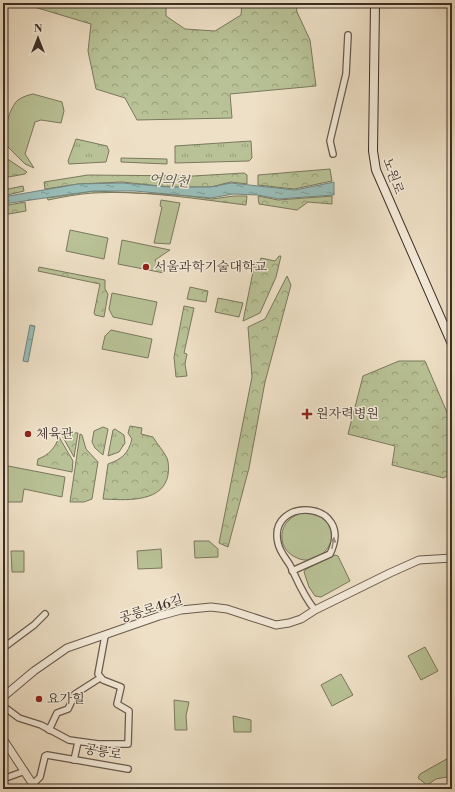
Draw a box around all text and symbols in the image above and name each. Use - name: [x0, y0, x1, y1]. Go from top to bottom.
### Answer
- north arrow: [18, 18, 58, 58]
- text: N: [34, 22, 43, 36]
- street label: 노원로: [379, 156, 407, 197]
- water label: 어의천: [148, 170, 191, 192]
- place label: 서울과학기술대학교: [154, 259, 267, 275]
- marker: 서울과학기술대학교: [141, 262, 151, 272]
- place label: 원자력병원: [316, 406, 379, 422]
- marker: 원자력병원: [301, 408, 313, 420]
- place label: 체육관: [36, 426, 74, 442]
- marker: 체육관: [23, 429, 33, 439]
- one-way arrow: [331, 536, 337, 549]
- street label: 공릉로46길: [117, 592, 185, 626]
- place label: 요가힐: [47, 691, 85, 707]
- marker: 요가힐: [34, 694, 44, 704]
- street label: 공릉로: [83, 741, 123, 763]

